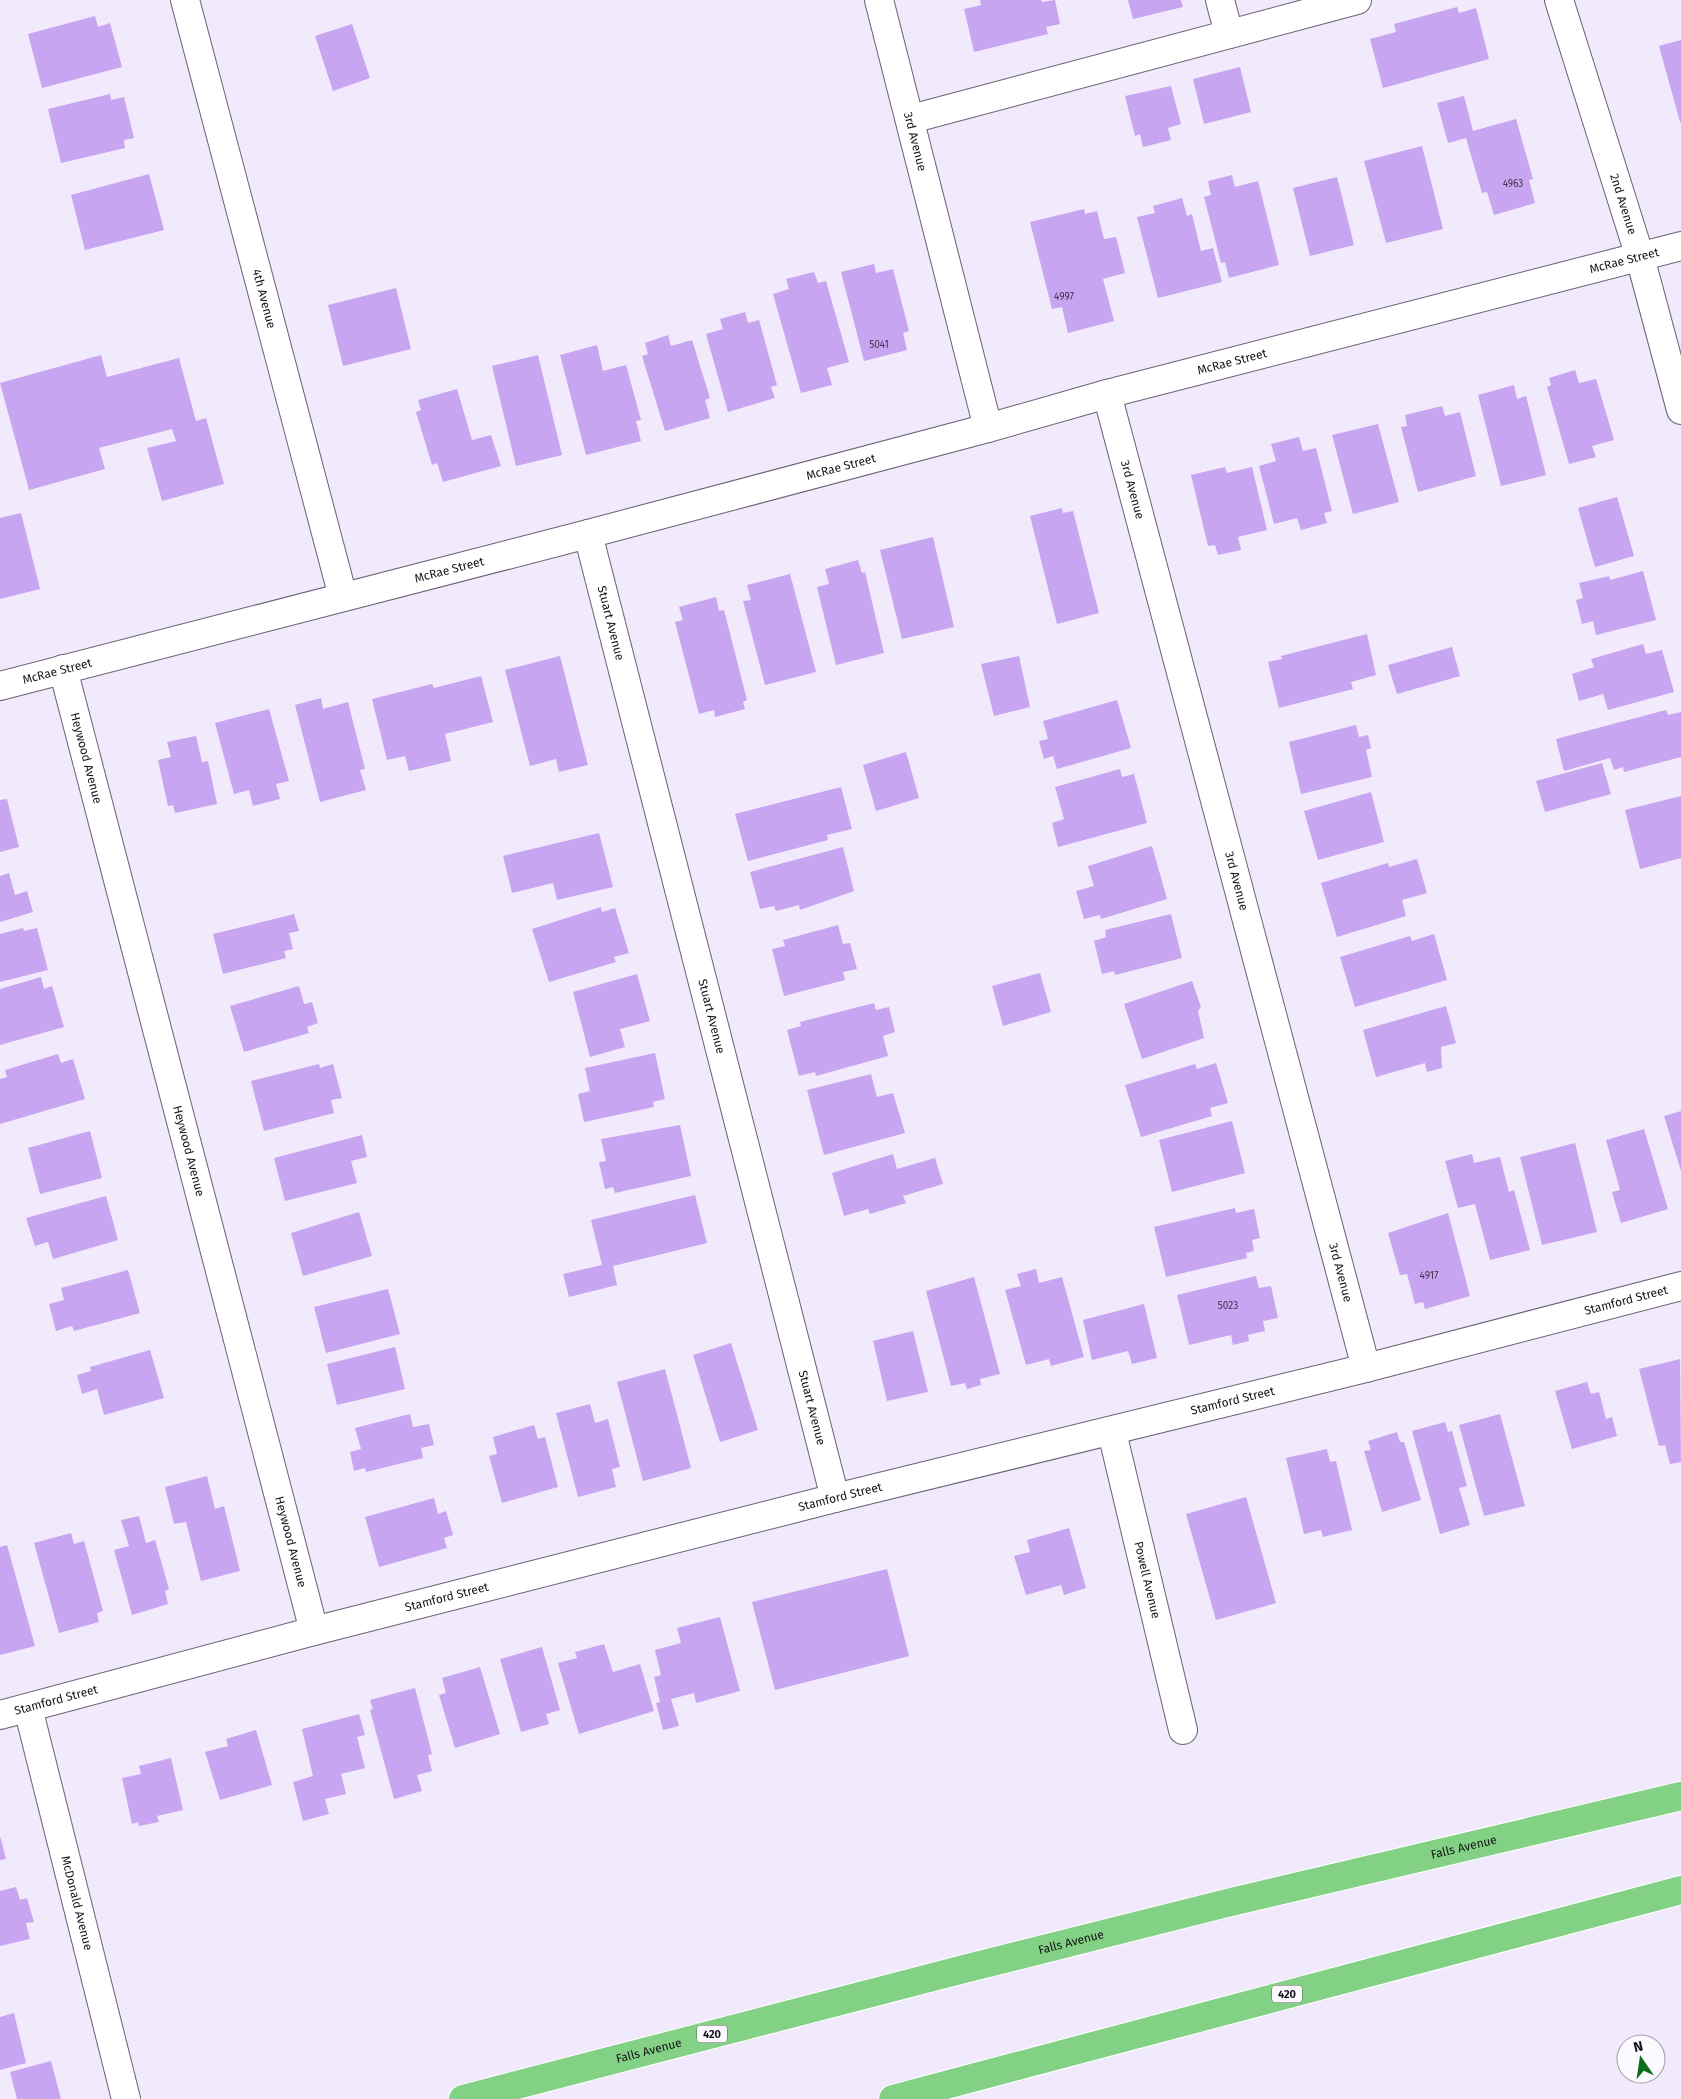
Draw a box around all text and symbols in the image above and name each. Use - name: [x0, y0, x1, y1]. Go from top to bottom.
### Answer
- street label: 3rd Avenue: [901, 110, 929, 173]
- street label: 2nd Avenue: [1607, 172, 1640, 236]
- house number: 4963: [1503, 178, 1523, 190]
- street label: McRae Street: [1588, 245, 1661, 276]
- street label: 4th Avenue: [250, 268, 279, 330]
- house number: 4997: [1054, 291, 1075, 303]
- house number: 5041: [869, 339, 889, 351]
- street label: McRae Street: [1196, 346, 1269, 377]
- street label: McRae Street: [805, 451, 878, 483]
- street label: 3rd Avenue: [1118, 459, 1147, 521]
- street label: McRae Street: [413, 554, 486, 586]
- street label: Stuart Avenue: [595, 584, 627, 662]
- street label: McRae Street: [21, 655, 94, 687]
- street label: Heywood Avenue: [68, 711, 105, 805]
- street label: 3rd Avenue: [1222, 850, 1251, 912]
- street label: Stuart Avenue: [695, 978, 728, 1055]
- street label: Heywood Avenue: [170, 1104, 207, 1198]
- street label: 3rd Avenue: [1326, 1241, 1355, 1304]
- house number: 4917: [1420, 1270, 1439, 1282]
- street label: Stamford Street: [1583, 1283, 1670, 1318]
- house number: 5023: [1218, 1300, 1238, 1312]
- street label: Stuart Avenue: [796, 1369, 828, 1447]
- street label: Stamford Street: [1189, 1384, 1276, 1418]
- street label: Stamford Street: [797, 1480, 884, 1514]
- street label: Heywood Avenue: [272, 1495, 309, 1589]
- street label: Powell Avenue: [1131, 1540, 1163, 1620]
- street label: Stamford Street: [403, 1580, 491, 1615]
- street label: Stamford Street: [13, 1682, 100, 1718]
- street label: Falls Avenue: [1429, 1833, 1498, 1862]
- street label: McDonald Avenue: [58, 1854, 95, 1952]
- street label: Falls Avenue: [1037, 1927, 1105, 1957]
- road number: 420: [1272, 1986, 1302, 2002]
- road number: 420: [697, 2026, 727, 2042]
- north arrow: [1616, 2034, 1666, 2084]
- street label: Falls Avenue: [614, 2036, 683, 2066]
- text: N: [1632, 2037, 1645, 2056]

